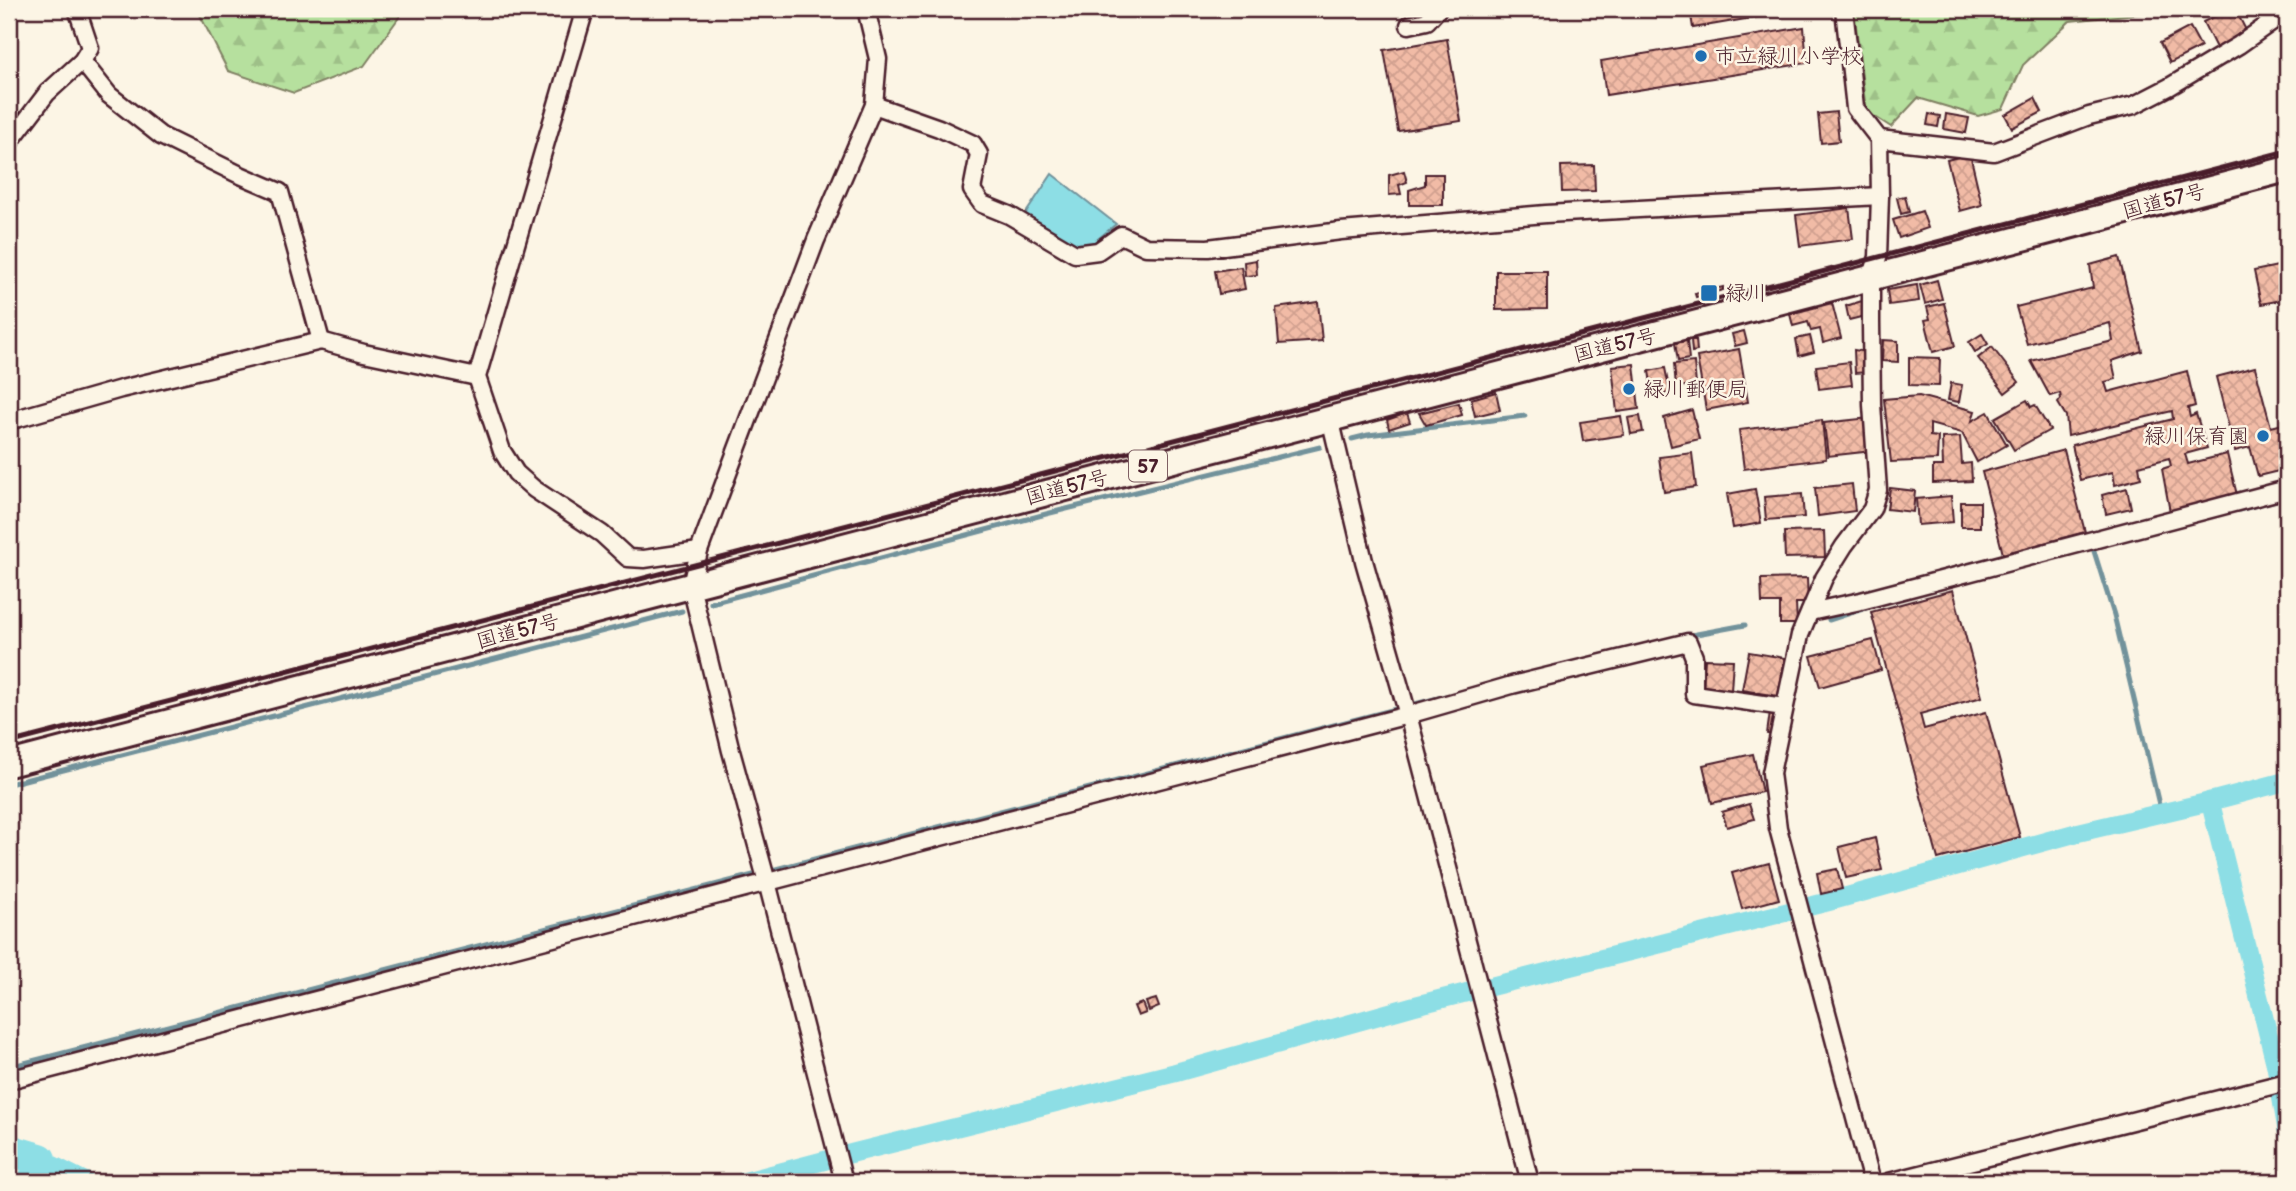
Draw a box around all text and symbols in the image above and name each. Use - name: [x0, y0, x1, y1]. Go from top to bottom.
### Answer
- place label: 市立緑川小学校: [1715, 44, 1862, 69]
- marker: 市立緑川小学校: [1693, 48, 1709, 64]
- street label: 国道57号: [2120, 178, 2209, 225]
- place label: 緑川: [1725, 281, 1767, 306]
- marker: 緑川: [1699, 283, 1719, 303]
- street label: 国道57号: [1571, 323, 1660, 368]
- place label: 緑川郵便局: [1643, 377, 1748, 402]
- marker: 緑川郵便局: [1621, 381, 1637, 397]
- place label: 緑川保育園: [2144, 424, 2249, 449]
- marker: 緑川保育園: [2255, 428, 2271, 444]
- road number: 57: [1129, 450, 1167, 481]
- street label: 国道57号: [1023, 464, 1112, 511]
- street label: 国道57号: [474, 608, 563, 655]

